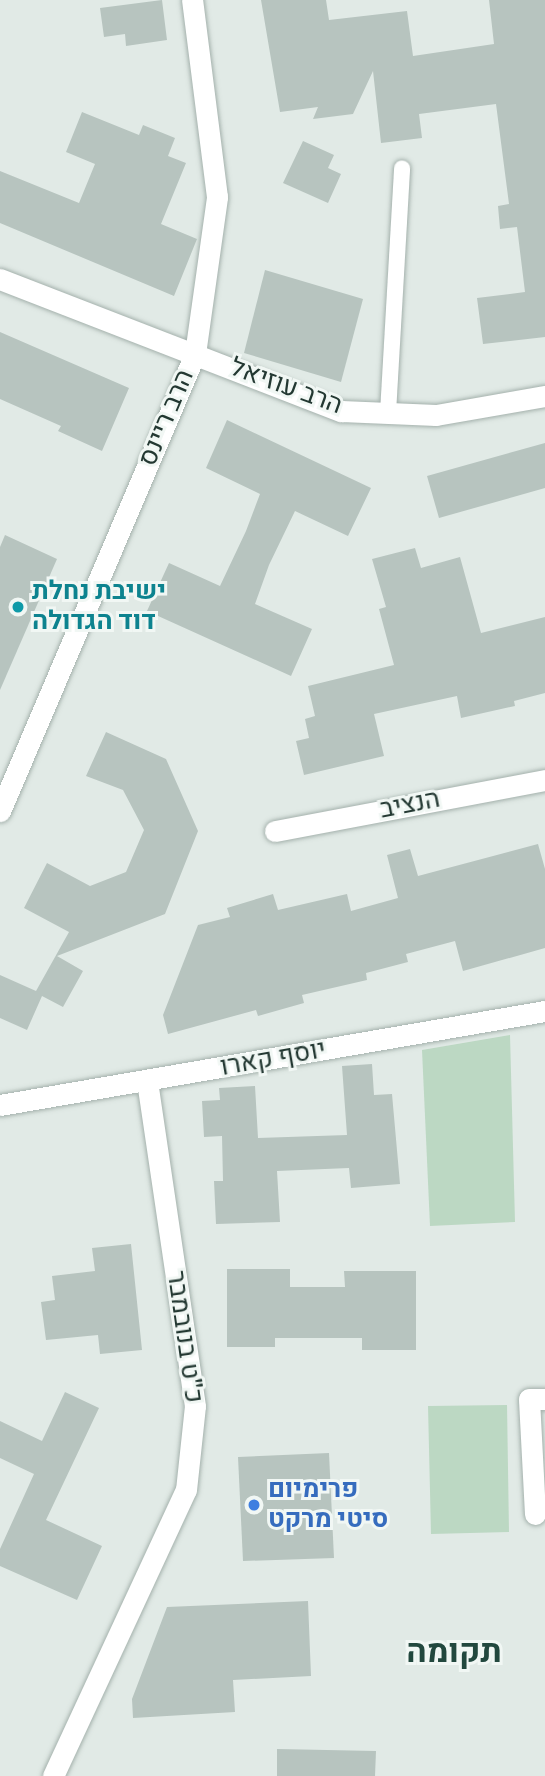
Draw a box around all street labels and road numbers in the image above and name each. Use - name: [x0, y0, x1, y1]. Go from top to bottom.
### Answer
- street label: הרב עוזיאל: [226, 352, 346, 422]
- street label: הרב ריינס: [133, 365, 201, 471]
- street label: הנציב: [377, 784, 443, 826]
- street label: יוסף קארו: [218, 1034, 328, 1084]
- street label: כ"ט בנובמבר: [159, 1269, 209, 1405]

